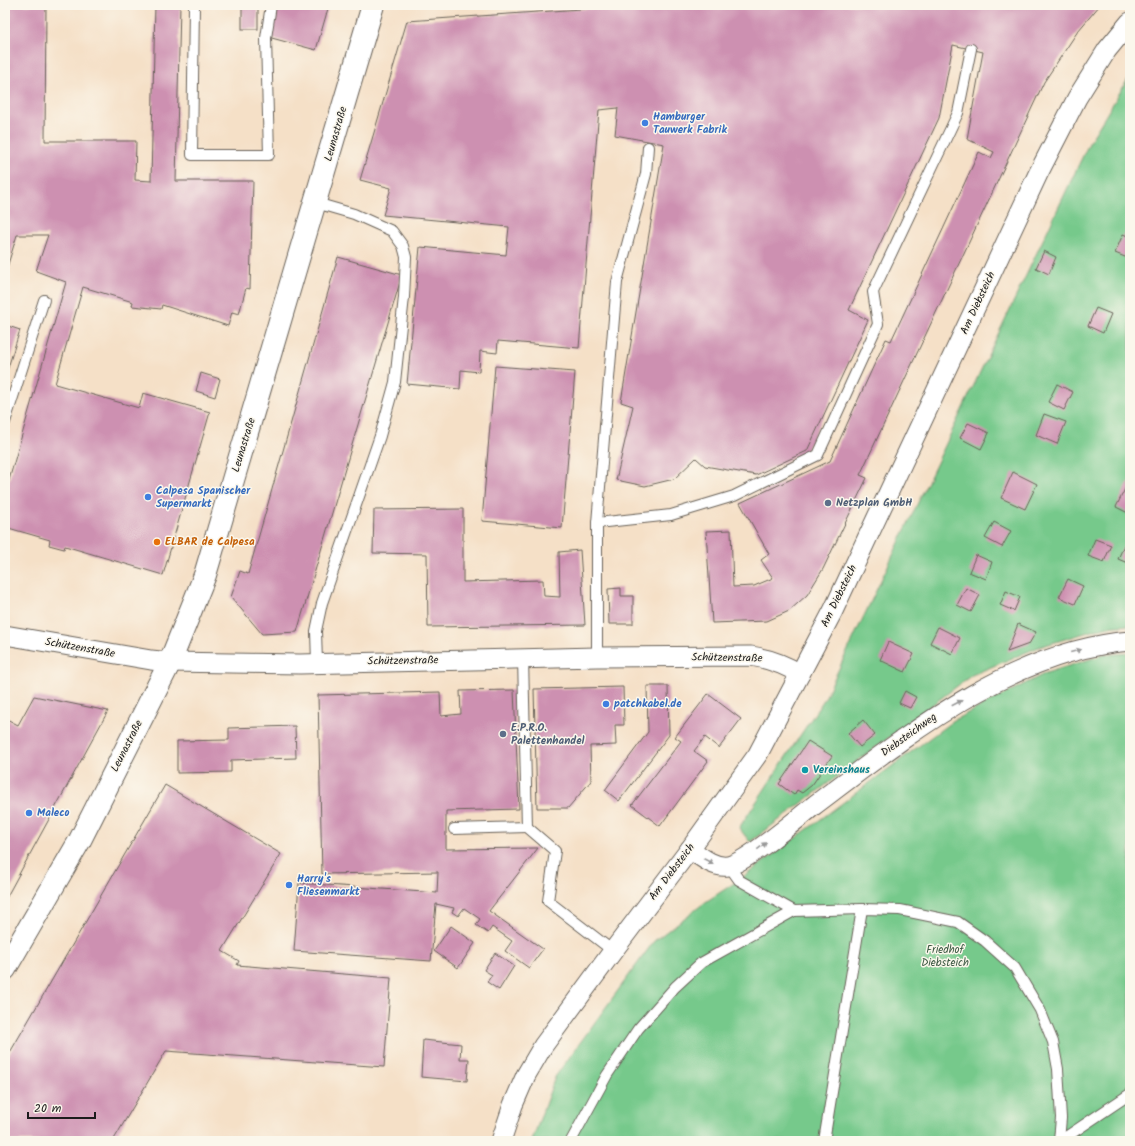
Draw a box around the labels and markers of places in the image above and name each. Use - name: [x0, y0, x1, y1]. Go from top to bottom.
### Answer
- place label: Hamburger Tauwerk Fabrik: [653, 108, 727, 139]
- marker: Hamburger Tauwerk Fabrik: [640, 118, 650, 128]
- place label: Calpesa Spanischer Supermarkt: [156, 482, 251, 513]
- marker: Calpesa Spanischer Supermarkt: [143, 492, 153, 502]
- place label: Netzplan GmbH: [836, 494, 912, 512]
- marker: Netzplan GmbH: [823, 498, 833, 508]
- place label: ELBAR de Calpesa: [165, 533, 255, 551]
- marker: ELBAR de Calpesa: [152, 537, 162, 547]
- place label: patchkabel.de: [613, 695, 682, 713]
- marker: patchkabel.de: [601, 699, 611, 709]
- place label: E.P.R.O. Palettenhandel: [511, 719, 585, 750]
- marker: E.P.R.O. Palettenhandel: [498, 729, 508, 739]
- place label: Vereinshaus: [813, 761, 871, 779]
- marker: Vereinshaus: [800, 765, 810, 775]
- place label: Maleco: [37, 804, 70, 822]
- marker: Maleco: [24, 808, 34, 818]
- place label: Harry's Fliesenmarkt: [297, 870, 361, 901]
- marker: Harry's Fliesenmarkt: [284, 880, 294, 890]

